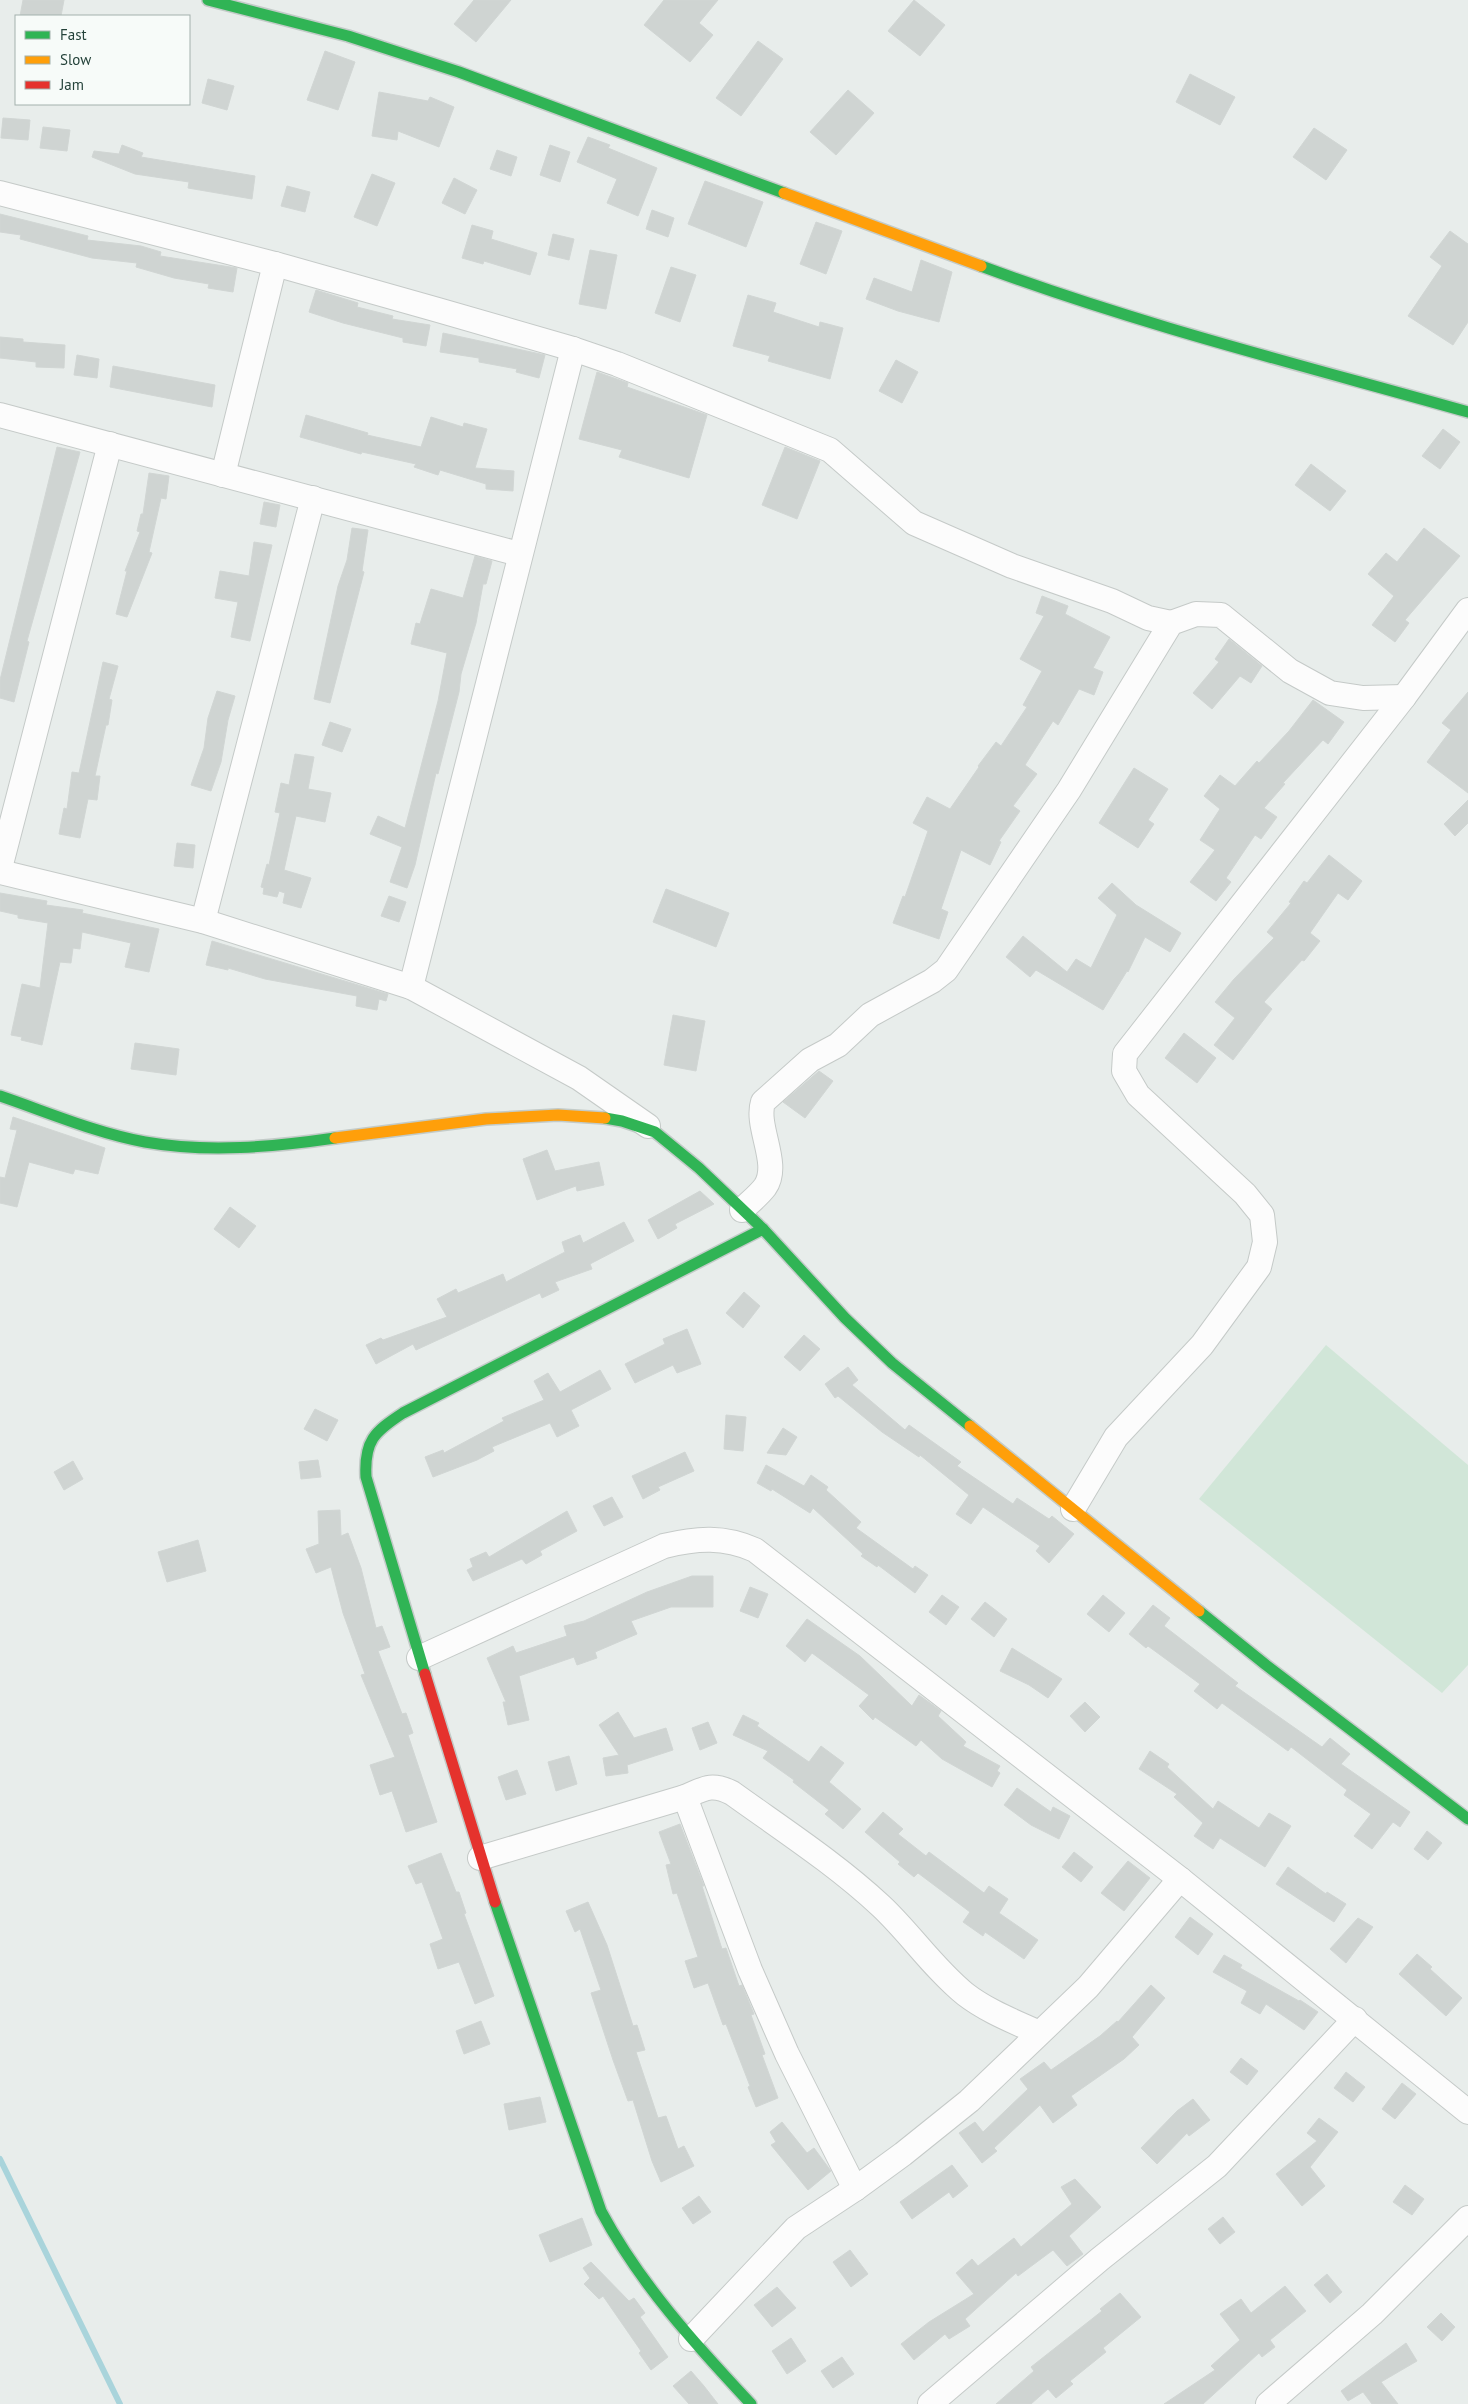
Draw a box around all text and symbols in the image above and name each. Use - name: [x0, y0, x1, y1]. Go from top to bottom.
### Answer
- legend: [15, 15, 190, 105]
- text: Fast: [60, 25, 87, 44]
- text: Slow: [60, 50, 91, 69]
- text: Jam: [59, 75, 84, 94]

